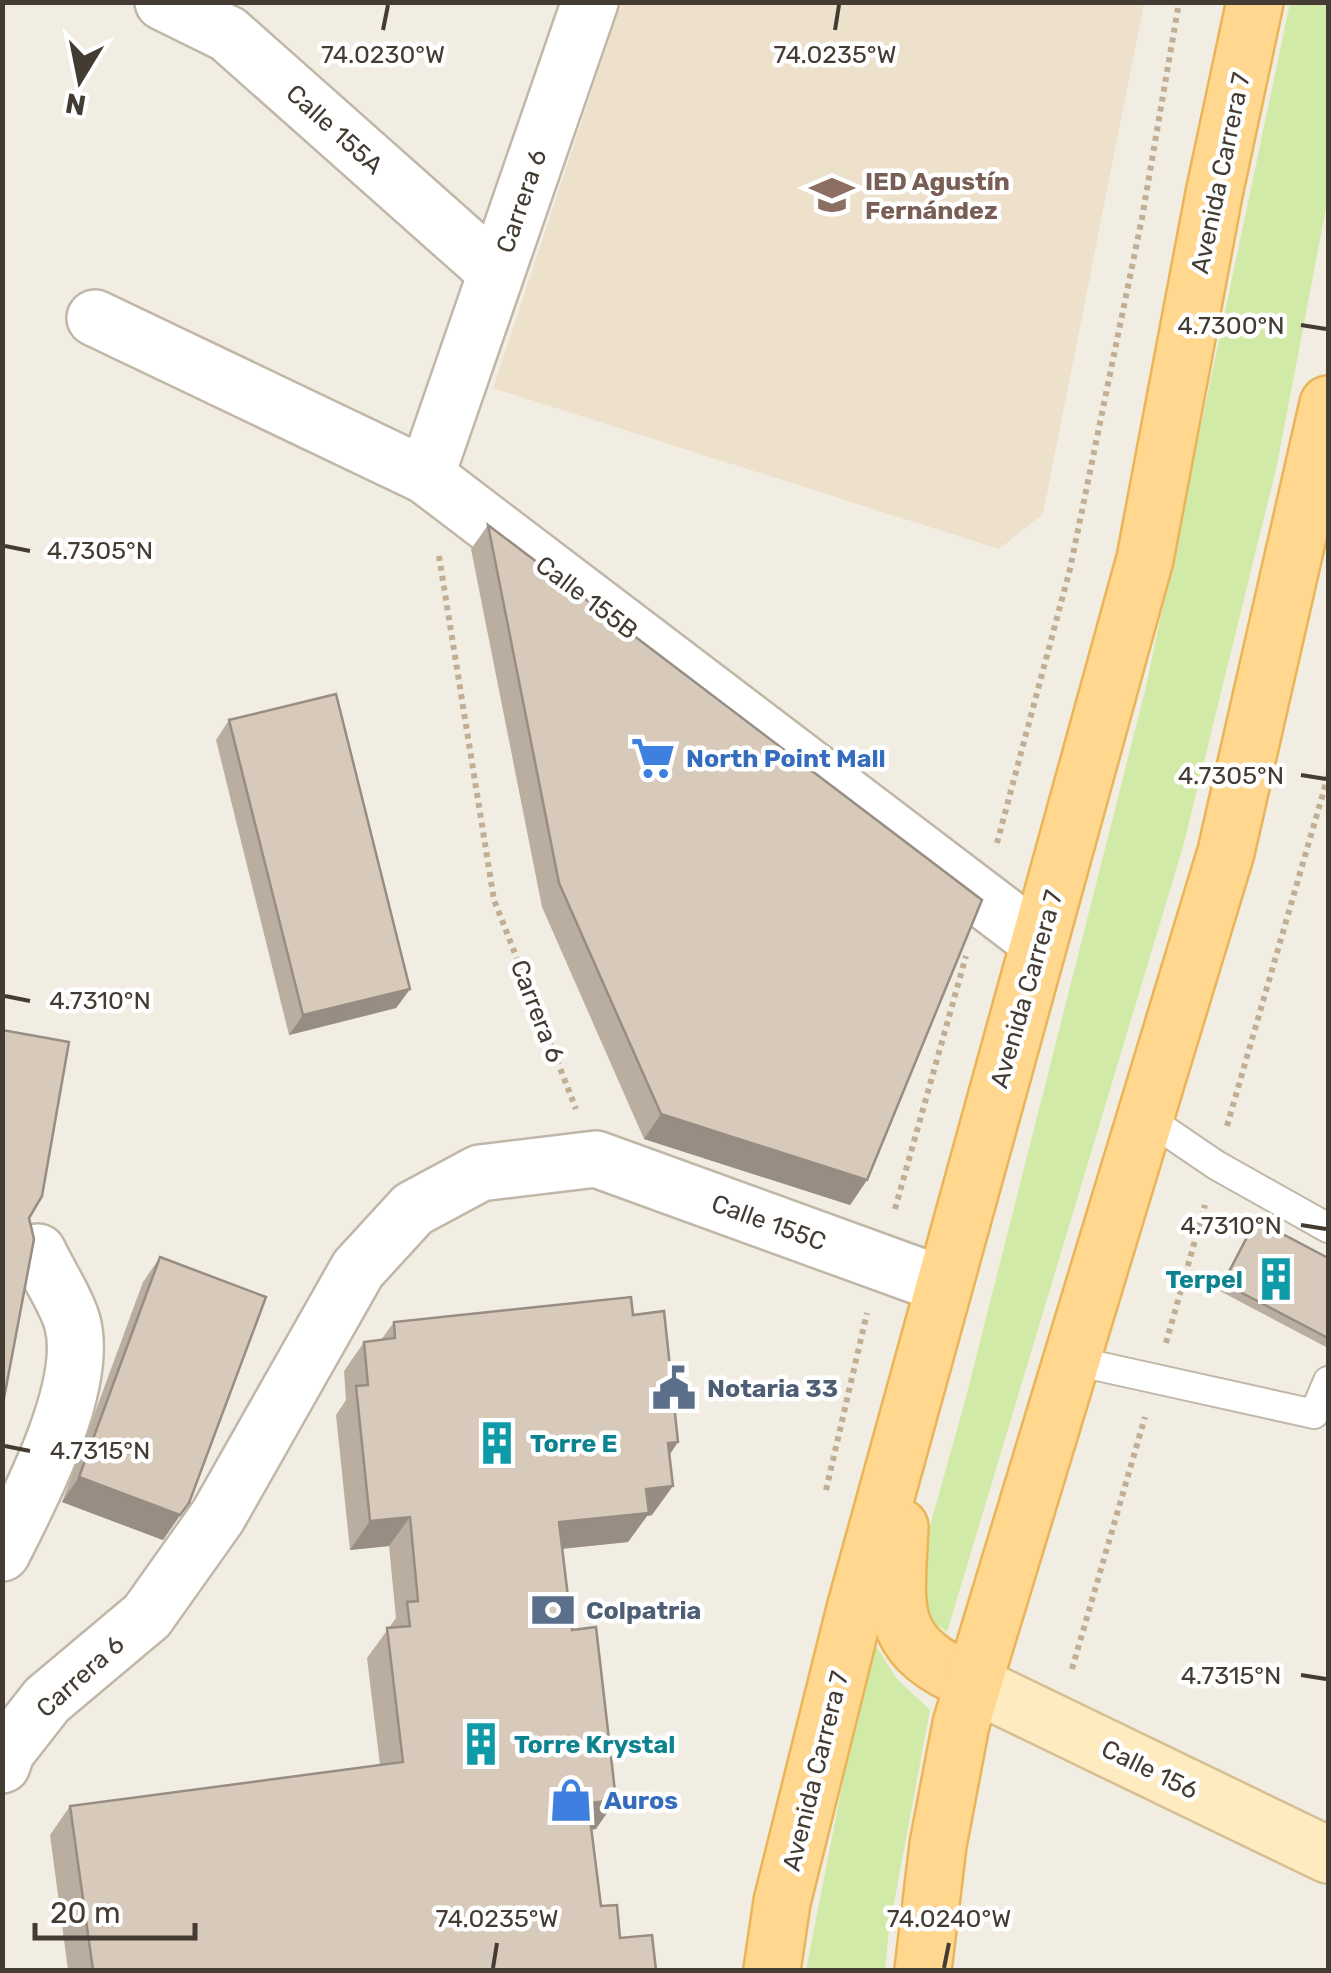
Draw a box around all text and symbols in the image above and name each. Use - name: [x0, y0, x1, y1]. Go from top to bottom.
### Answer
- north arrow: [30, 30, 130, 130]
- text: 74.0230°W: [321, 40, 445, 69]
- text: 74.0235°W: [773, 40, 897, 69]
- street label: Avenida Carrera 7: [1185, 70, 1256, 276]
- street label: Calle 155A: [280, 78, 389, 180]
- text: N: [63, 86, 89, 122]
- street label: Carrera 6: [490, 146, 553, 257]
- place label: IED Agustín Fernández: [865, 167, 1010, 225]
- school or university icon: IED Agustín Fernández: [808, 171, 856, 219]
- text: 4.7300°N: [1177, 311, 1285, 340]
- text: 4.7305°N: [47, 536, 153, 565]
- street label: Calle 155B: [530, 550, 643, 645]
- supermarket icon: North Point Mall: [629, 734, 677, 782]
- place label: North Point Mall: [686, 744, 886, 773]
- text: 4.7305°N: [1178, 761, 1284, 790]
- street label: Avenida Carrera 7: [984, 887, 1069, 1091]
- street label: Carrera 6: [505, 956, 570, 1067]
- text: 4.7310°N: [49, 986, 151, 1015]
- street label: Calle 155C: [708, 1188, 830, 1257]
- text: 4.7310°N: [1180, 1211, 1282, 1240]
- building icon: Terpel: [1252, 1255, 1300, 1303]
- place label: Terpel: [1165, 1265, 1243, 1294]
- public building icon: Notaria 33: [650, 1364, 698, 1412]
- place label: Notaria 33: [707, 1374, 838, 1403]
- building icon: Torre E: [473, 1419, 521, 1467]
- place label: Torre E: [530, 1429, 618, 1458]
- text: 4.7315°N: [50, 1436, 150, 1465]
- bank icon: Colpatria: [529, 1586, 577, 1634]
- place label: Colpatria: [586, 1596, 701, 1625]
- street label: Carrera 6: [31, 1630, 130, 1723]
- text: 4.7315°N: [1181, 1661, 1281, 1690]
- street label: Avenida Carrera 7: [777, 1668, 854, 1874]
- building icon: Torre Krystal: [457, 1720, 505, 1768]
- place label: Torre Krystal: [514, 1730, 675, 1759]
- street label: Calle 156: [1097, 1734, 1203, 1805]
- shop icon: Auros: [547, 1776, 595, 1824]
- place label: Auros: [604, 1786, 678, 1815]
- scale bar: [35, 1878, 195, 1940]
- text: 20 m: [50, 1895, 121, 1931]
- text: 74.0235°W: [435, 1904, 559, 1933]
- text: 74.0240°W: [887, 1904, 1011, 1933]

